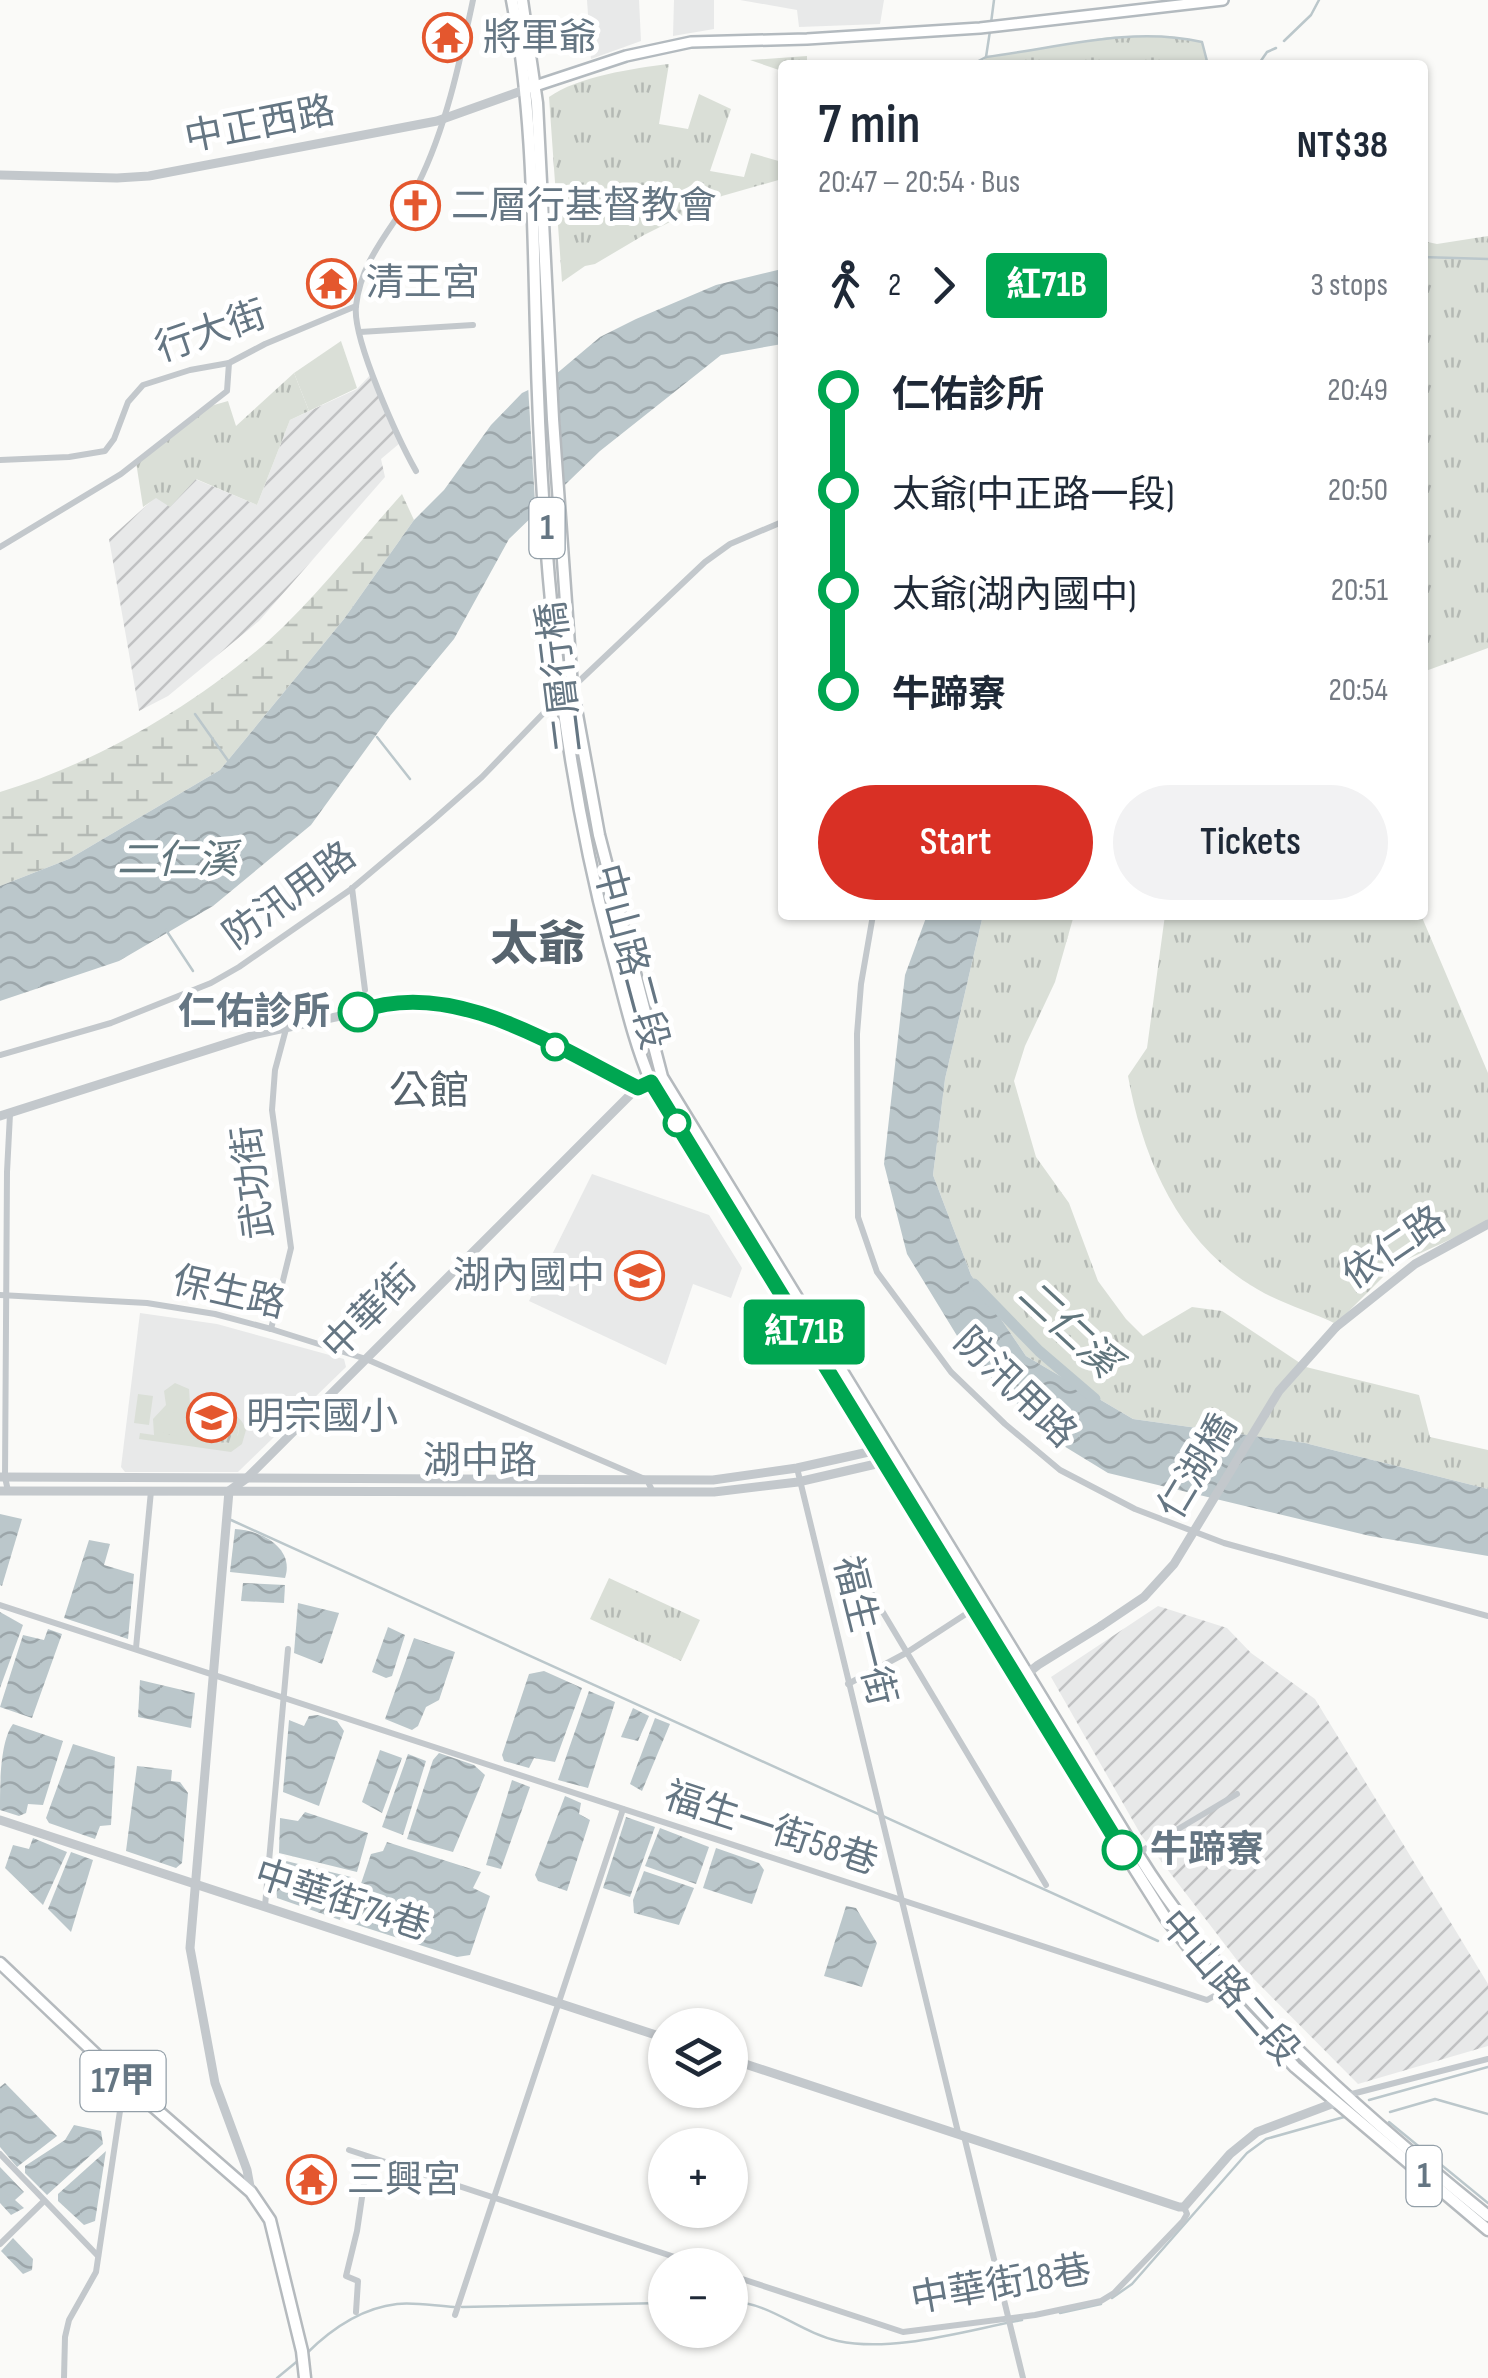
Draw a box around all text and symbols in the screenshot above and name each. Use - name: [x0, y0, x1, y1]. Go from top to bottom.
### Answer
- temple icon: 將軍爺: [422, 12, 474, 64]
- place label: 將軍爺: [483, 16, 597, 61]
- street label: 中正西路: [181, 88, 339, 162]
- text: 7 min: [818, 92, 921, 159]
- text: NT$38: [1297, 123, 1388, 168]
- text: 20:47 – 20:54 · Bus: [818, 163, 1020, 202]
- church icon: 二層行基督教會: [390, 180, 442, 232]
- place label: 二層行基督教會: [451, 184, 717, 229]
- temple icon: 清王宮: [305, 257, 357, 309]
- icon: walk: [818, 258, 873, 313]
- icon: forward: [916, 258, 971, 313]
- place label: 清王宮: [366, 261, 480, 306]
- text: 紅71B: [1006, 264, 1087, 307]
- text: 2: [888, 266, 901, 305]
- text: 3 stops: [1310, 266, 1388, 305]
- street label: 行大街: [150, 292, 272, 372]
- text: 20:49: [1327, 371, 1388, 410]
- text: 仁佑診所: [892, 373, 1044, 418]
- text: 20:50: [1328, 471, 1388, 510]
- text: 太爺(中正路一段): [892, 473, 1174, 518]
- road number: 1: [530, 498, 564, 558]
- text: 20:51: [1331, 571, 1388, 610]
- text: 太爺(湖內國中): [892, 573, 1136, 618]
- street label: 二層行橋: [529, 599, 593, 755]
- text: 20:54: [1329, 671, 1388, 710]
- text: 牛蹄寮: [892, 673, 1006, 718]
- button: Start: [818, 785, 1093, 900]
- button: Tickets: [1113, 785, 1388, 900]
- street label: 防汛用路: [215, 833, 365, 959]
- water label: 二仁溪: [117, 837, 242, 885]
- street label: 中山路二段: [584, 859, 676, 1055]
- district label: 太爺: [490, 917, 586, 974]
- place label: 仁佑診所: [178, 990, 330, 1035]
- marker: 仁佑診所: [339, 993, 377, 1031]
- unlabelled marker: [542, 1034, 568, 1060]
- district label: 公館: [389, 1068, 469, 1116]
- unlabelled marker: [664, 1110, 690, 1136]
- street label: 武功街: [225, 1123, 283, 1241]
- street label: 依仁路: [1334, 1197, 1454, 1299]
- school or university icon: 湖內國中: [614, 1250, 666, 1302]
- place label: 湖內國中: [453, 1254, 605, 1299]
- street label: 中華街: [314, 1257, 426, 1369]
- street label: 保生路: [168, 1258, 290, 1328]
- water label: 二仁溪: [1008, 1271, 1132, 1391]
- line badge: 紅71B: [734, 1300, 874, 1364]
- text: 紅71B: [764, 1311, 844, 1354]
- street label: 防汛用路: [945, 1319, 1085, 1457]
- school or university icon: 明宗國小: [185, 1391, 237, 1443]
- place label: 明宗國小: [246, 1395, 398, 1440]
- street label: 仁湖橋: [1149, 1407, 1247, 1527]
- street label: 湖中路: [423, 1439, 537, 1484]
- street label: 福生一街: [824, 1552, 904, 1710]
- street label: 福生一街58巷: [659, 1773, 883, 1885]
- place label: 牛蹄寮: [1150, 1828, 1264, 1873]
- marker: 牛蹄寮: [1103, 1831, 1141, 1869]
- street label: 中華街74巷: [249, 1852, 435, 1950]
- street label: 中山路二段: [1150, 1902, 1308, 2074]
- map controls: [648, 2008, 748, 2348]
- button: layers: [648, 2008, 748, 2108]
- road number: 17甲: [80, 2051, 166, 2111]
- button: +: [648, 2128, 748, 2228]
- road number: 1: [1406, 2146, 1442, 2206]
- temple icon: 三興宮: [286, 2154, 338, 2206]
- place label: 三興宮: [347, 2158, 461, 2203]
- street label: 中華街18巷: [907, 2247, 1095, 2323]
- button: −: [648, 2248, 748, 2348]

